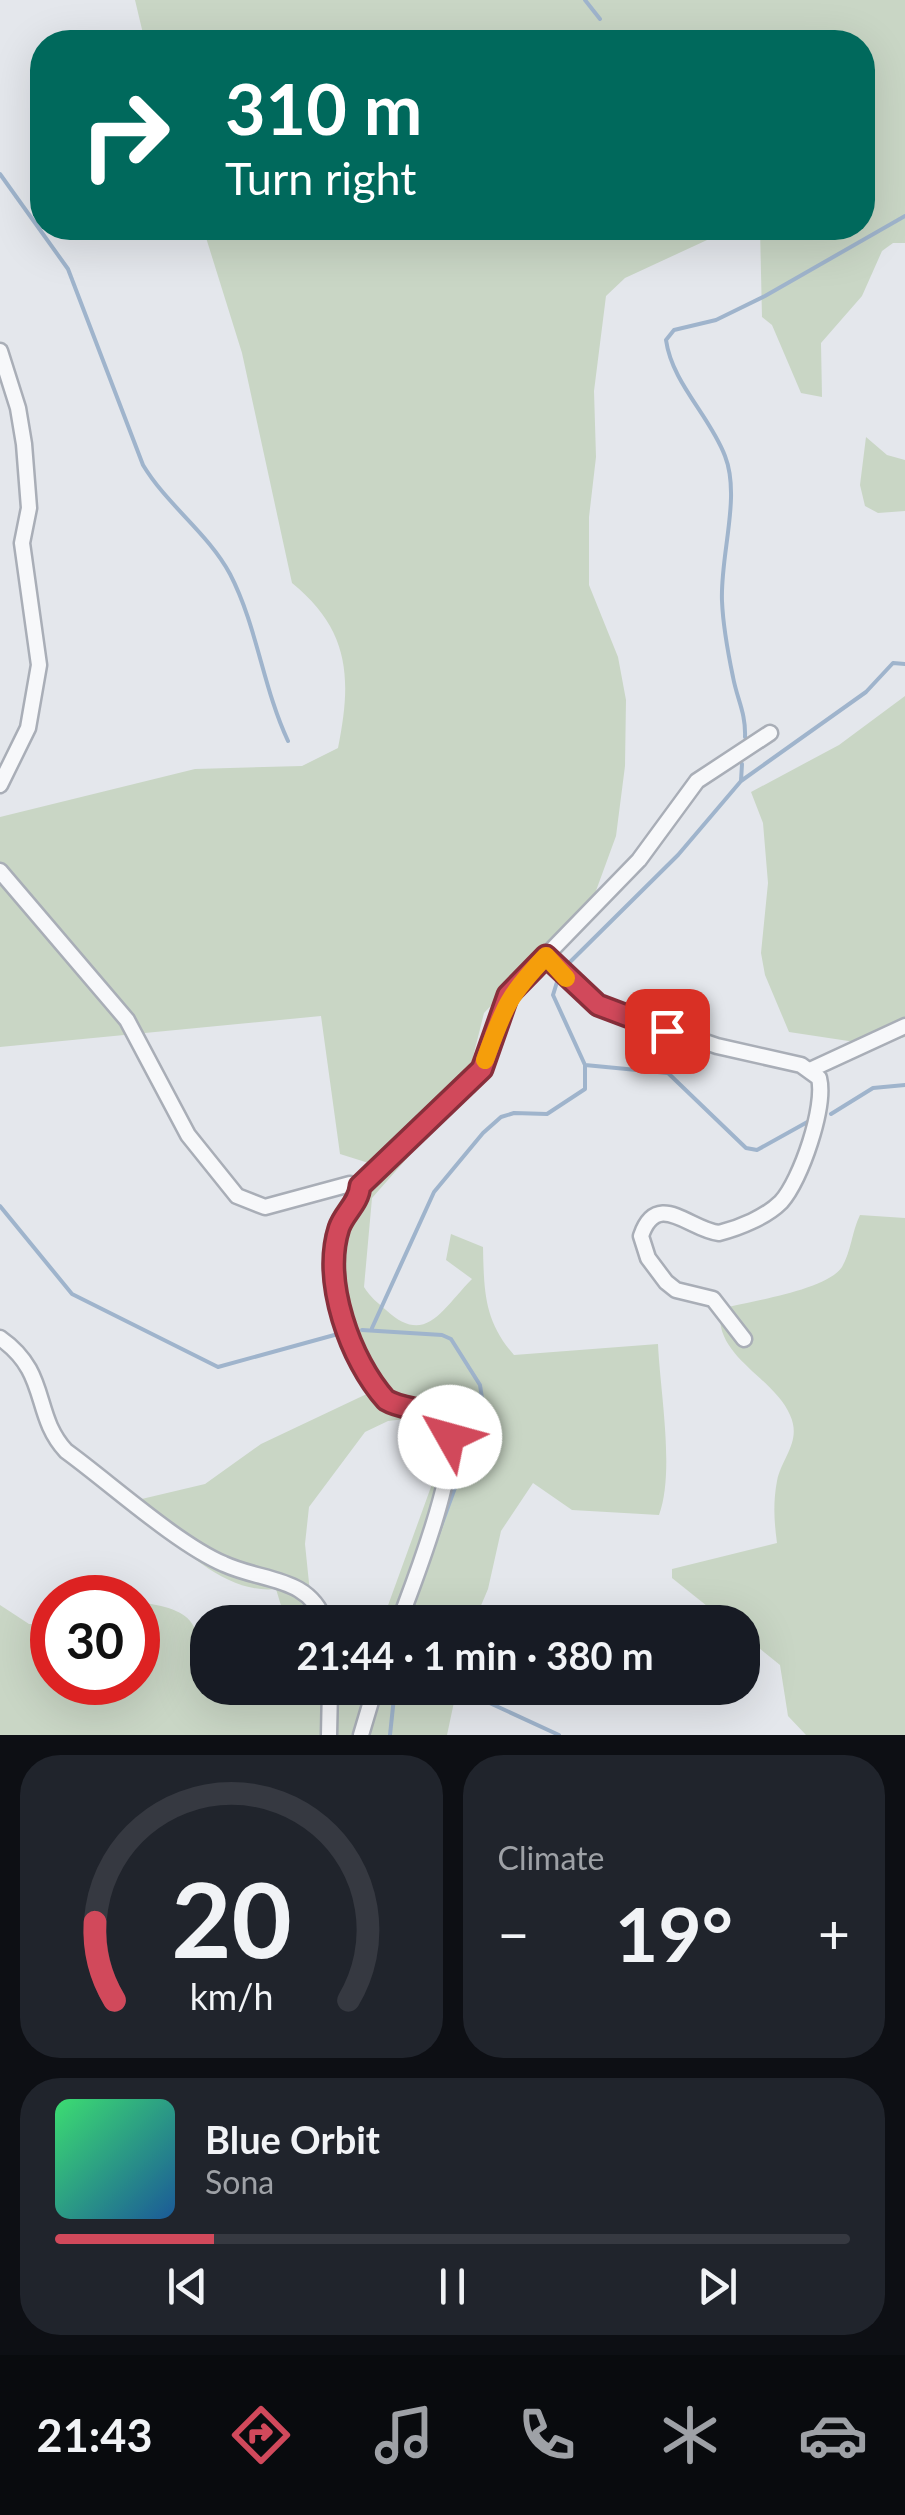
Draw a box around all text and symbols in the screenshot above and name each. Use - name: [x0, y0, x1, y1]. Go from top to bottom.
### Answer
- text: 310 m: [225, 66, 422, 150]
- icon: right: [60, 70, 190, 200]
- text: Turn right: [225, 151, 416, 205]
- pin: [625, 989, 710, 1074]
- icon: arrive: [640, 1004, 695, 1059]
- position arrow: [398, 1385, 502, 1489]
- speed limit sign: 30: [30, 1575, 160, 1705]
- text: 21:44 · 1 min · 380 m: [296, 1632, 654, 1678]
- text: Climate: [498, 1838, 604, 1877]
- text: 20: [171, 1855, 292, 1980]
- text: 19°: [615, 1888, 733, 1978]
- text: −: [498, 1900, 529, 1966]
- text: +: [818, 1900, 850, 1966]
- text: km/h: [189, 1975, 273, 2018]
- text: Blue Orbit: [205, 2116, 380, 2162]
- text: Sona: [205, 2162, 274, 2201]
- icon: previous: [160, 2259, 215, 2314]
- icon: pause: [425, 2259, 480, 2314]
- icon: next: [690, 2259, 745, 2314]
- icon: directions: [226, 2400, 296, 2470]
- icon: music: [369, 2400, 439, 2470]
- icon: phone: [512, 2400, 582, 2470]
- icon: climate: [655, 2400, 725, 2470]
- icon: car: [798, 2400, 868, 2470]
- text: 21:43: [37, 2408, 153, 2462]

